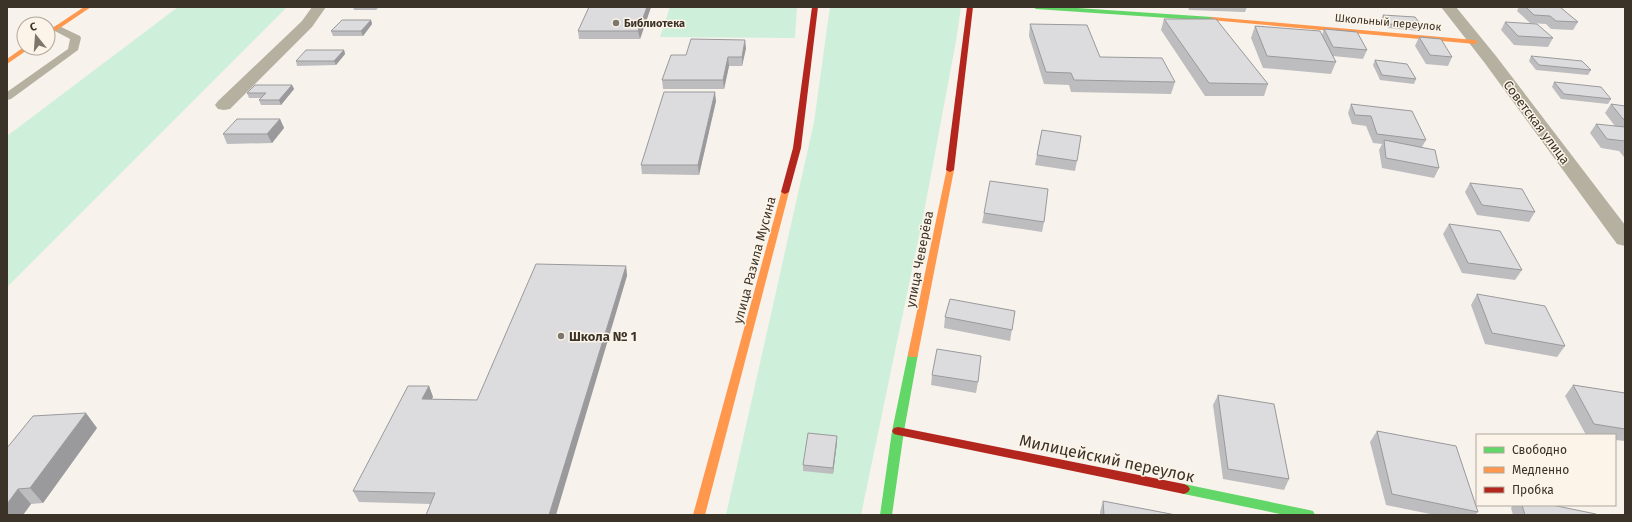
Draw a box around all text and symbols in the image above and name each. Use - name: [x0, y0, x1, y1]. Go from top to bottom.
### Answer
- street label: Школьный переулок: [1334, 11, 1442, 34]
- north arrow: [16, 16, 56, 56]
- place label: Библиотека: [624, 17, 685, 30]
- marker: Библиотека: [611, 18, 621, 28]
- text: С: [28, 20, 39, 34]
- street label: Советская улица: [1500, 78, 1573, 167]
- street label: улица Разила Мусина: [730, 195, 779, 325]
- street label: улица Чеверёва: [903, 209, 936, 309]
- place label: Школа № 1: [569, 329, 637, 344]
- marker: Школа № 1: [556, 331, 566, 341]
- street label: Милицейский переулок: [1018, 431, 1197, 486]
- legend: [1476, 434, 1616, 506]
- text: Свободно: [1512, 443, 1567, 457]
- text: Медленно: [1512, 463, 1569, 477]
- text: Пробка: [1512, 483, 1554, 497]

